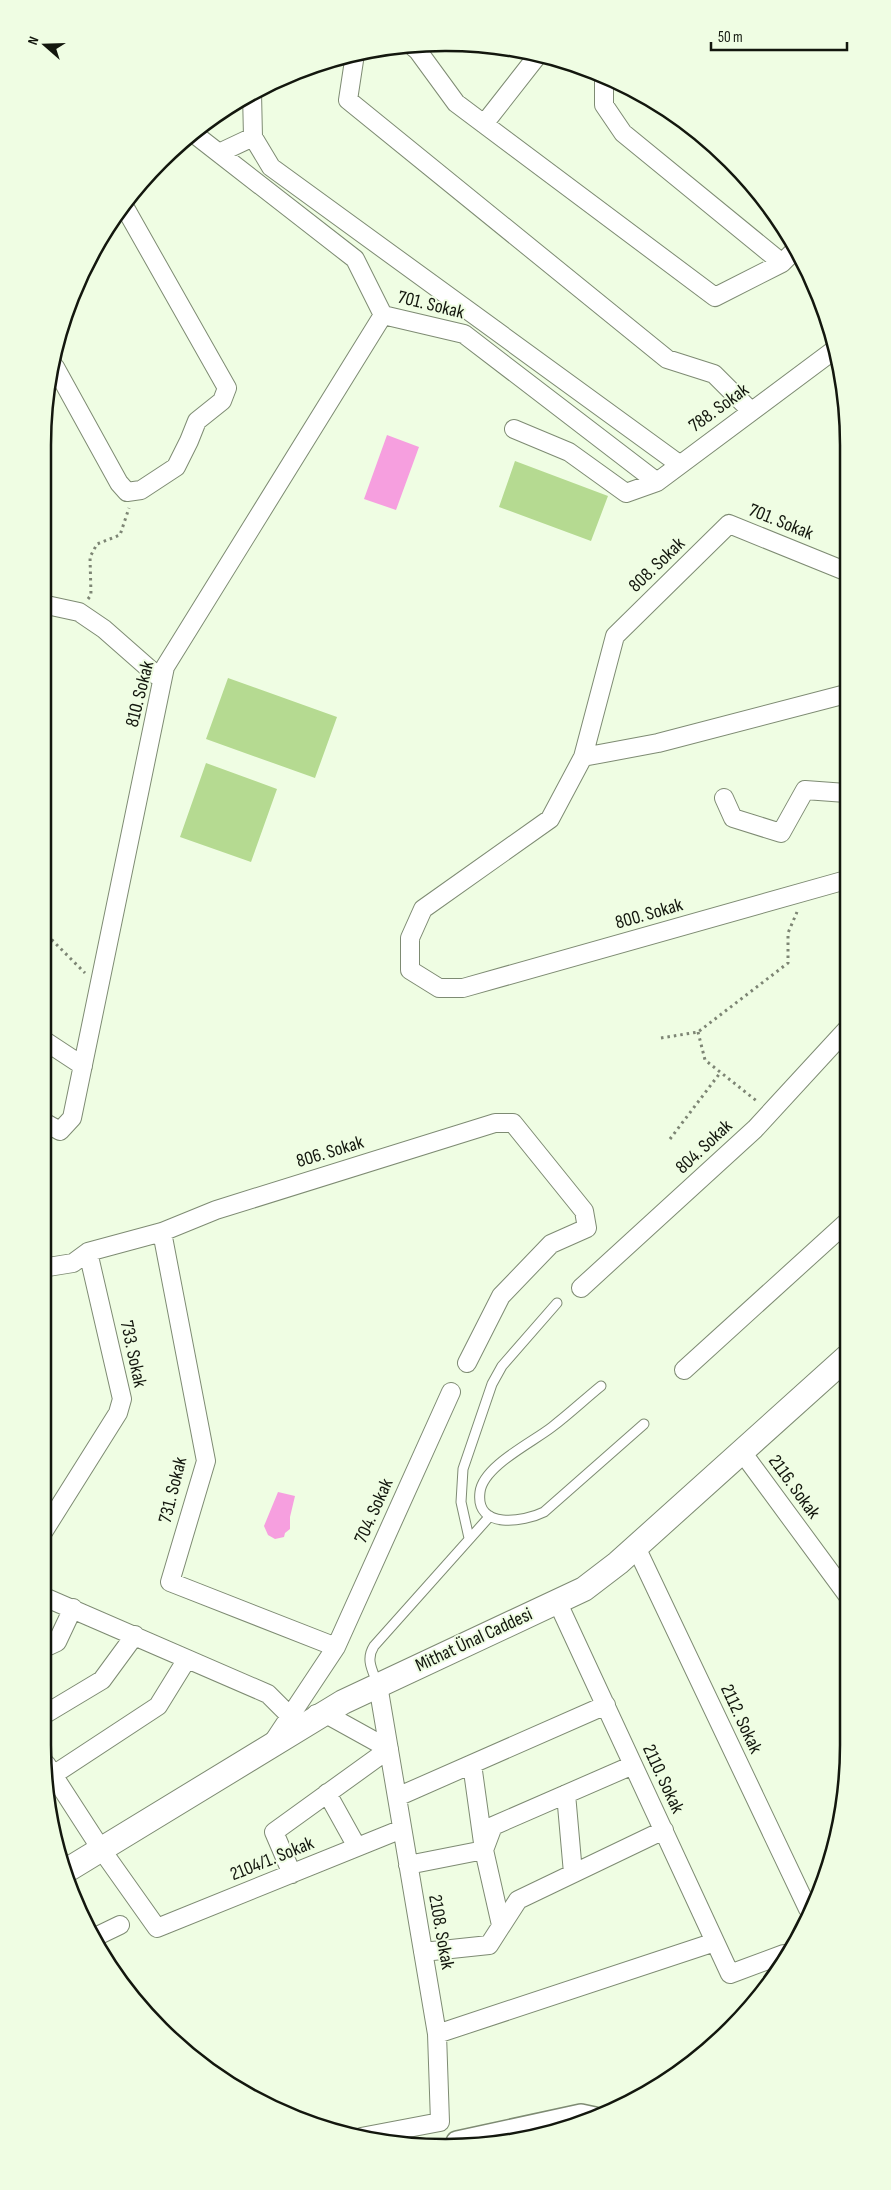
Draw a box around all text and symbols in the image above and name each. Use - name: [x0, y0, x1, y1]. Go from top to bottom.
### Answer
- north arrow: [20, 20, 70, 70]
- scale bar: [711, 20, 847, 52]
- text: 50 m: [718, 28, 743, 47]
- text: N: [24, 34, 43, 47]
- street label: 701. Sokak: [395, 286, 467, 325]
- street label: 788. Sokak: [685, 378, 754, 437]
- street label: 701. Sokak: [745, 499, 817, 546]
- street label: 808. Sokak: [624, 532, 691, 597]
- street label: 810. Sokak: [121, 658, 159, 729]
- street label: 800. Sokak: [613, 893, 686, 935]
- street label: 804. Sokak: [671, 1114, 738, 1179]
- street label: 806. Sokak: [294, 1131, 367, 1173]
- street label: 733. Sokak: [115, 1318, 151, 1390]
- street label: 2116. Sokak: [763, 1450, 825, 1524]
- street label: 731. Sokak: [154, 1454, 192, 1525]
- street label: 704. Sokak: [350, 1474, 399, 1547]
- street label: Mithat Ünal Caddesi: [412, 1603, 536, 1677]
- street label: 2112. Sokak: [715, 1681, 767, 1758]
- street label: 2110. Sokak: [637, 1741, 689, 1818]
- street label: 2104/1. Sokak: [227, 1832, 318, 1886]
- street label: 2108. Sokak: [423, 1893, 459, 1972]

